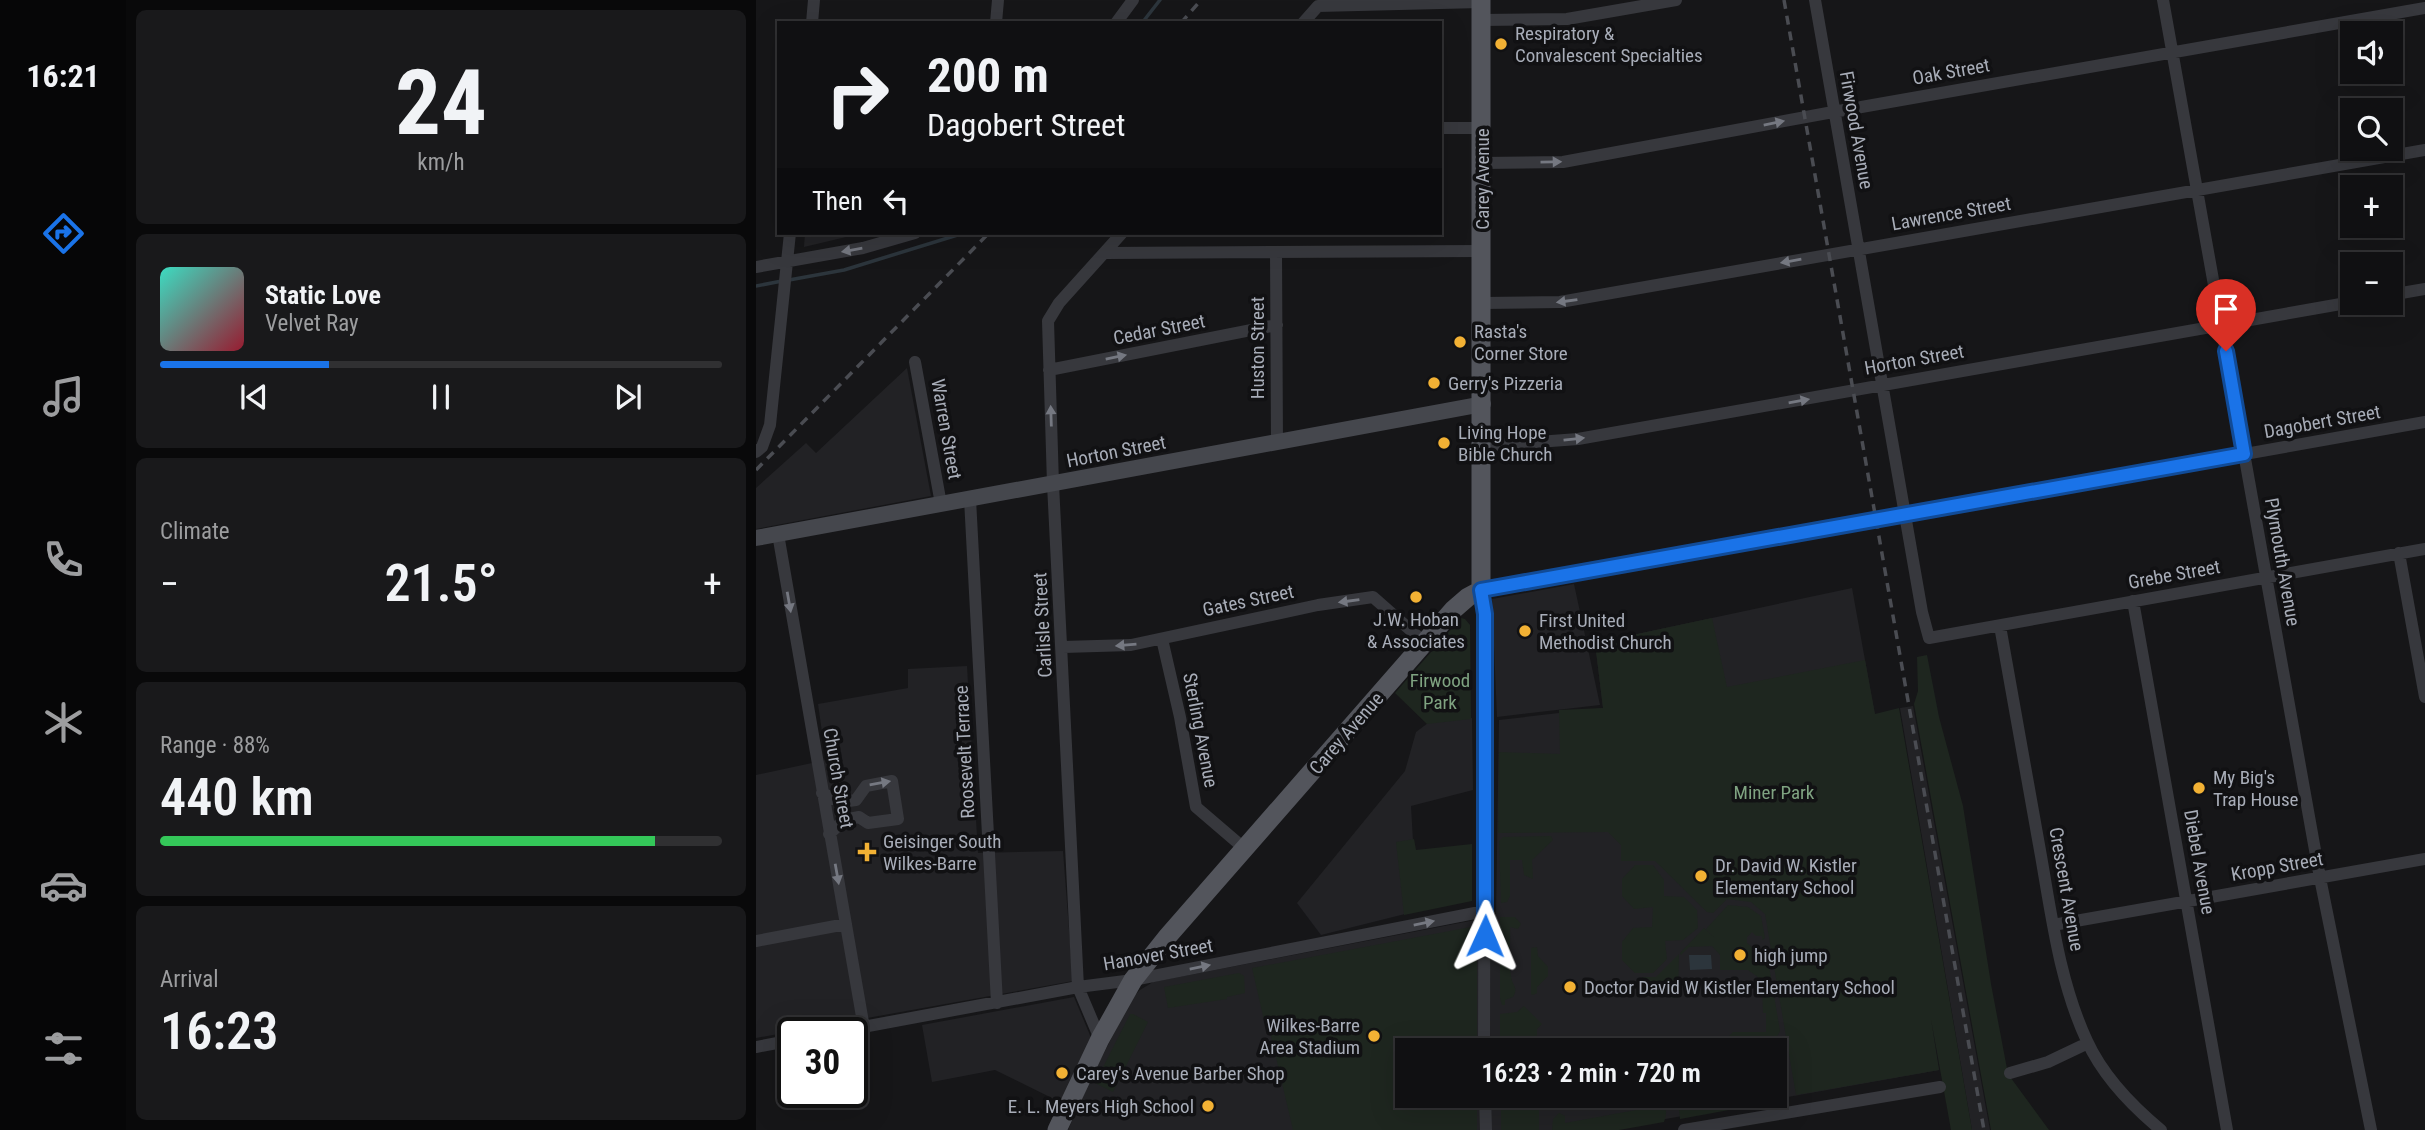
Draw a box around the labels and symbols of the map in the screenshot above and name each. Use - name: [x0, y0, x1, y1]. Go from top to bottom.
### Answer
- place label: Respiratory & Convalescent Specialties: [1515, 22, 1703, 67]
- marker: Respiratory & Convalescent Specialties: [1493, 36, 1509, 52]
- street label: Oak Street: [1911, 53, 1991, 90]
- street label: Firwood Avenue: [1835, 69, 1878, 191]
- one-way arrow: [1763, 117, 1785, 128]
- street label: Carey Avenue: [1471, 128, 1494, 230]
- one-way arrow: [1540, 157, 1562, 168]
- street label: Lawrence Street: [1890, 192, 2013, 235]
- one-way arrow: [841, 245, 863, 256]
- one-way arrow: [1780, 256, 1802, 267]
- pin: [2196, 279, 2256, 351]
- one-way arrow: [1556, 295, 1578, 306]
- street label: Huston Street: [1246, 297, 1269, 399]
- street label: Cedar Street: [1111, 309, 1207, 350]
- place label: Rasta's Corner Store: [1474, 320, 1568, 365]
- marker: Rasta's Corner Store: [1452, 334, 1468, 350]
- street label: Horton Street: [1863, 339, 1966, 380]
- one-way arrow: [1105, 351, 1127, 362]
- place label: Gerry's Pizzeria: [1448, 372, 1563, 395]
- marker: Gerry's Pizzeria: [1426, 375, 1442, 391]
- street label: Warren Street: [926, 377, 967, 481]
- one-way arrow: [1788, 395, 1810, 406]
- street label: Dagobert Street: [2262, 400, 2382, 443]
- one-way arrow: [1045, 405, 1056, 427]
- place label: Living Hope Bible Church: [1458, 421, 1552, 466]
- street label: Horton Street: [1065, 431, 1168, 472]
- one-way arrow: [1564, 433, 1586, 444]
- marker: Living Hope Bible Church: [1436, 435, 1452, 451]
- street label: Plymouth Avenue: [2260, 496, 2305, 628]
- street label: Grebe Street: [2126, 555, 2222, 594]
- street label: Carlisle Street: [1028, 572, 1057, 678]
- street label: Gates Street: [1201, 580, 1296, 621]
- marker: J.W. Hoban & Associates: [1408, 589, 1424, 605]
- one-way arrow: [784, 591, 795, 613]
- one-way arrow: [1337, 595, 1359, 606]
- place label: J.W. Hoban & Associates: [1367, 608, 1465, 653]
- place label: First United Methodist Church: [1539, 609, 1672, 654]
- marker: First United Methodist Church: [1517, 623, 1533, 639]
- one-way arrow: [1115, 640, 1137, 651]
- park label: Firwood Park: [1410, 669, 1470, 714]
- street label: Sterling Avenue: [1178, 671, 1223, 790]
- street label: Roosevelt Terrace: [950, 685, 979, 819]
- street label: Carey Avenue: [1304, 688, 1388, 779]
- street label: Church Street: [818, 726, 859, 830]
- place label: My Big's Trap House: [2213, 766, 2299, 811]
- one-way arrow: [870, 777, 892, 788]
- marker: My Big's Trap House: [2191, 780, 2207, 796]
- park label: Miner Park: [1734, 781, 1815, 804]
- street label: Diebel Avenue: [2179, 808, 2220, 916]
- street label: Crescent Avenue: [2044, 825, 2089, 953]
- place label: Geisinger South Wilkes-Barre: [883, 830, 1002, 875]
- marker: Geisinger South Wilkes-Barre: [857, 842, 877, 862]
- street label: Kropp Street: [2229, 847, 2325, 886]
- place label: Dr. David W. Kistler Elementary School: [1715, 854, 1857, 899]
- one-way arrow: [832, 863, 843, 885]
- marker: Dr. David W. Kistler Elementary School: [1693, 868, 1709, 884]
- position arrow: [1448, 899, 1522, 973]
- one-way arrow: [1413, 918, 1435, 929]
- street label: Hanover Street: [1101, 934, 1215, 975]
- place label: high jump: [1754, 944, 1828, 967]
- marker: high jump: [1732, 947, 1748, 963]
- one-way arrow: [1189, 961, 1211, 972]
- place label: Doctor David W Kistler Elementary School: [1584, 976, 1895, 999]
- marker: Doctor David W Kistler Elementary School: [1562, 979, 1578, 995]
- place label: Wilkes-Barre Area Stadium: [1259, 1014, 1360, 1059]
- speed limit sign: 30: [777, 1017, 868, 1108]
- marker: Wilkes-Barre Area Stadium: [1366, 1028, 1382, 1044]
- place label: Carey's Avenue Barber Shop: [1076, 1062, 1285, 1085]
- marker: Carey's Avenue Barber Shop: [1054, 1065, 1070, 1081]
- place label: E. L. Meyers High School: [1008, 1095, 1194, 1118]
- marker: E. L. Meyers High School: [1200, 1098, 1216, 1114]

